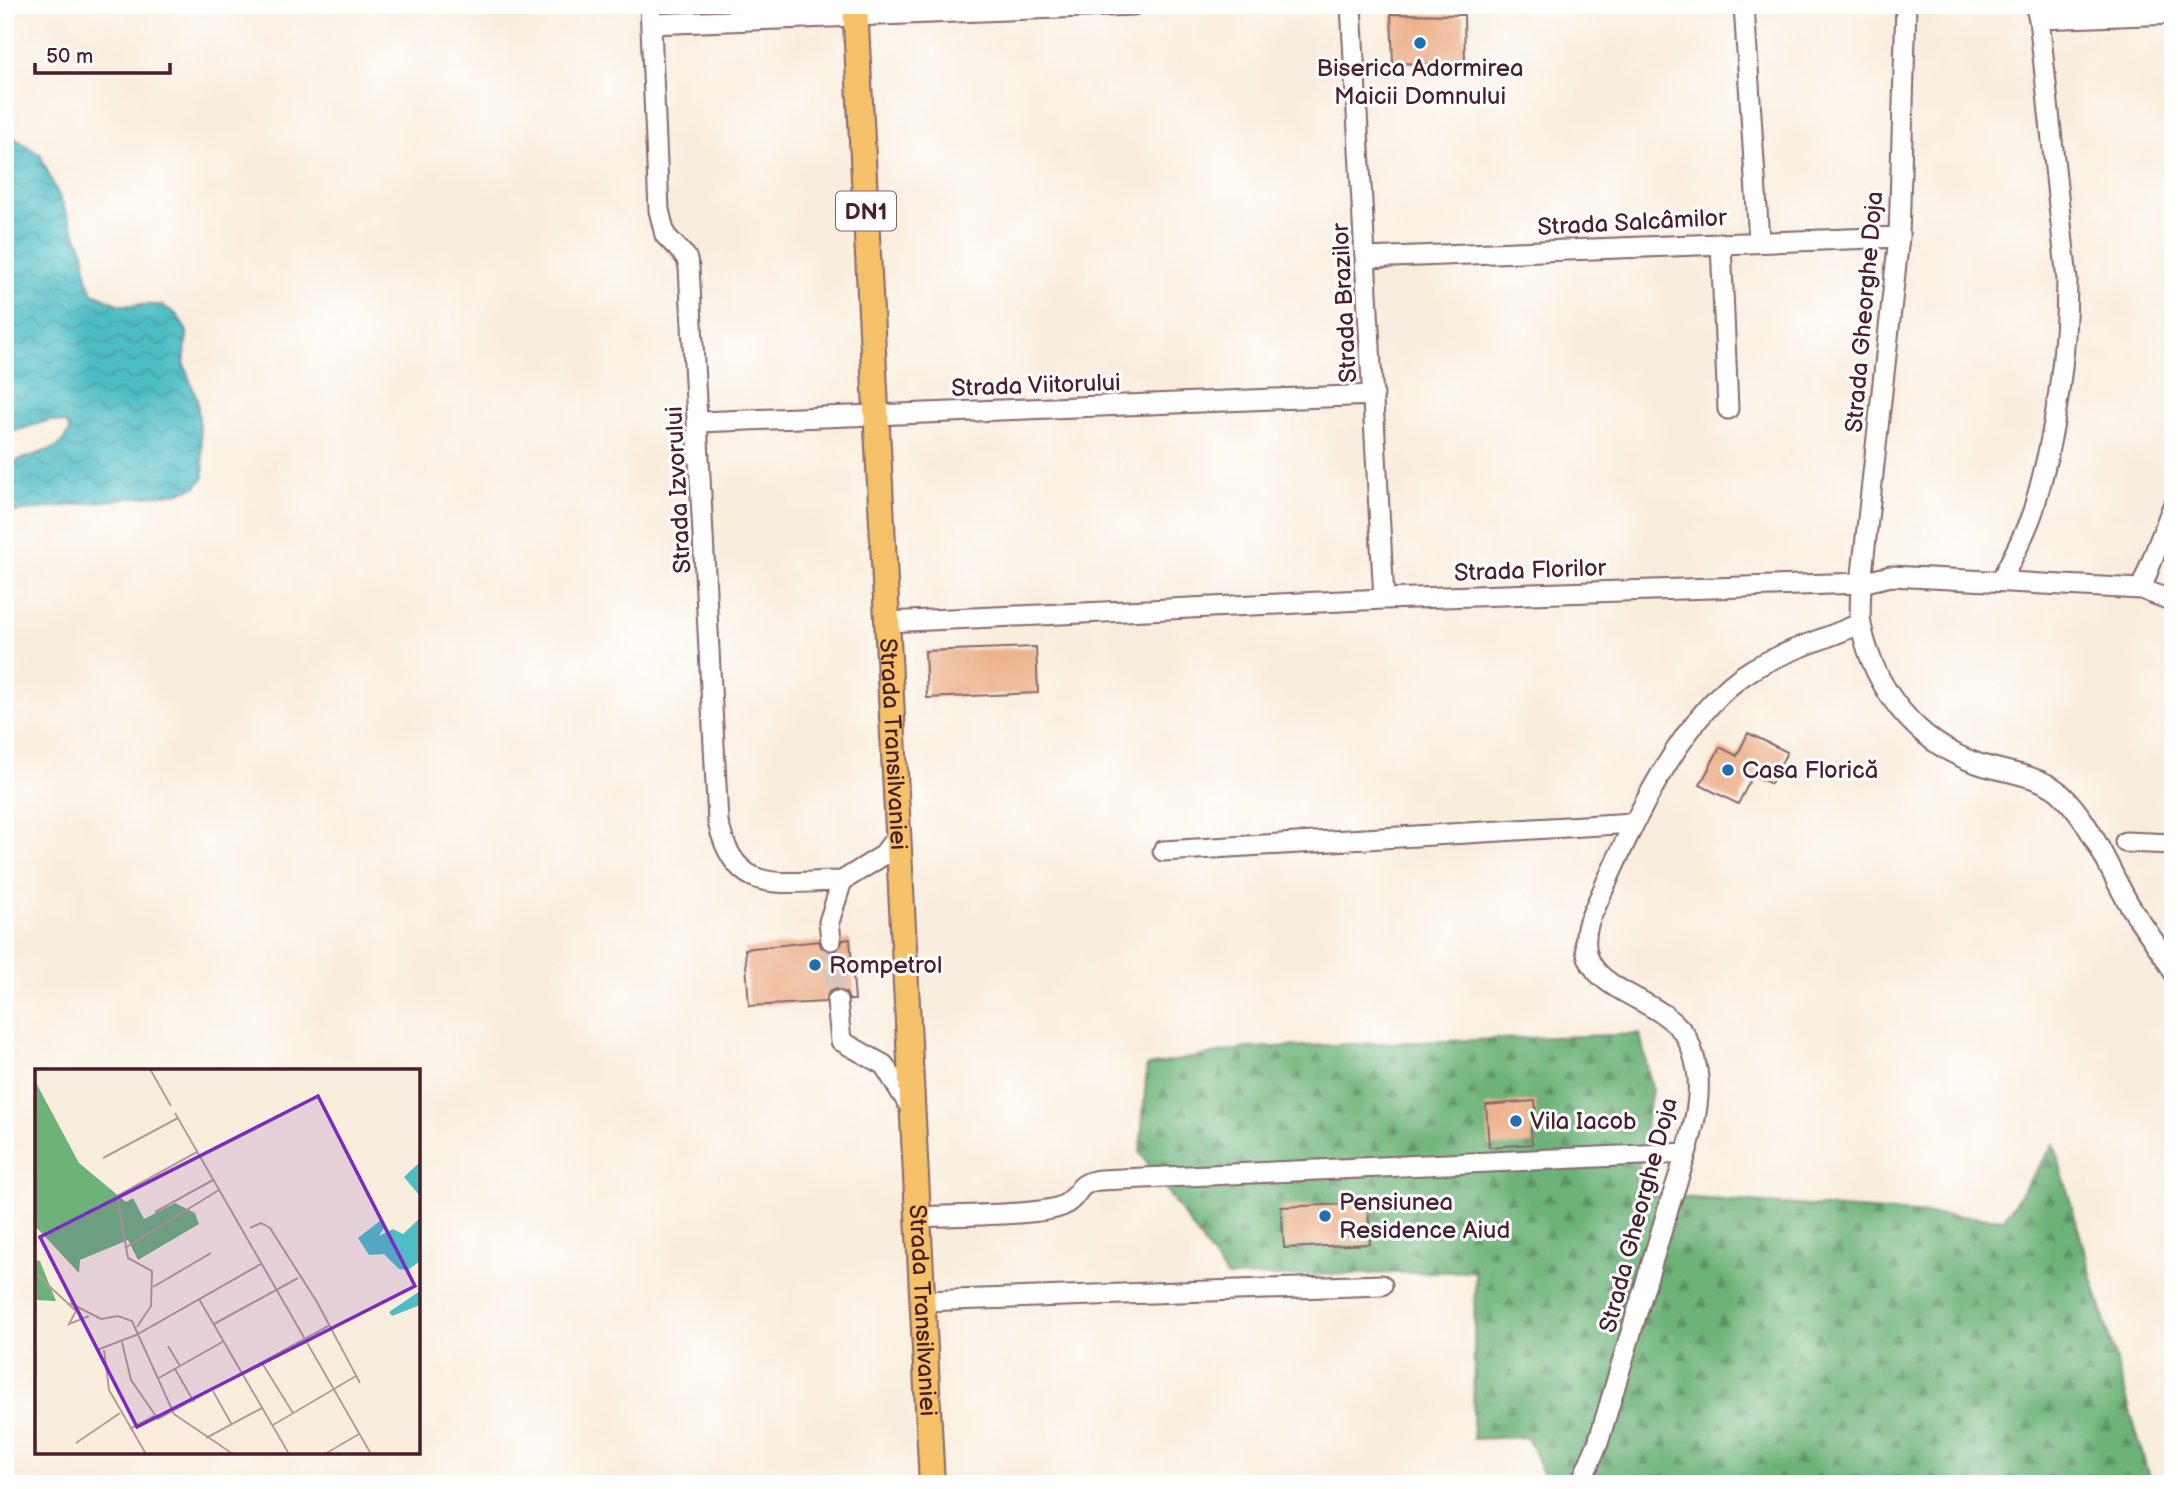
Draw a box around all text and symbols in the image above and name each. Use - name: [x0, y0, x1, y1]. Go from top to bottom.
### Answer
- scale bar: [35, 32, 170, 76]
- marker: Biserica Adormirea Maicii Domnului: [1412, 35, 1428, 51]
- text: 50 m: [46, 44, 93, 69]
- place label: Biserica Adormirea Maicii Domnului: [1317, 54, 1523, 111]
- street label: Strada Gheorghe Doja: [1839, 190, 1889, 434]
- road number: DN1: [836, 192, 896, 230]
- street label: Strada Salcâmilor: [1537, 203, 1728, 242]
- street label: Strada Brazilor: [1326, 222, 1363, 384]
- street label: Strada Viitorului: [951, 368, 1121, 403]
- street label: Strada Izvorului: [660, 406, 697, 574]
- street label: Strada Florilor: [1453, 553, 1607, 588]
- street label: Strada Transilvaniei: [873, 637, 913, 851]
- place label: Casa Florică: [1742, 756, 1878, 785]
- marker: Casa Florică: [1720, 762, 1736, 778]
- place label: Rompetrol: [829, 951, 942, 980]
- marker: Rompetrol: [807, 957, 823, 973]
- inset map: [35, 1069, 420, 1454]
- street label: Strada Gheorghe Doja: [1593, 1094, 1684, 1336]
- place label: Vila Iacob: [1530, 1107, 1637, 1136]
- marker: Vila Iacob: [1508, 1113, 1524, 1129]
- place label: Pensiunea Residence Aiud: [1339, 1188, 1510, 1245]
- street label: Strada Transilvaniei: [902, 1204, 942, 1417]
- marker: Pensiunea Residence Aiud: [1317, 1208, 1333, 1224]

